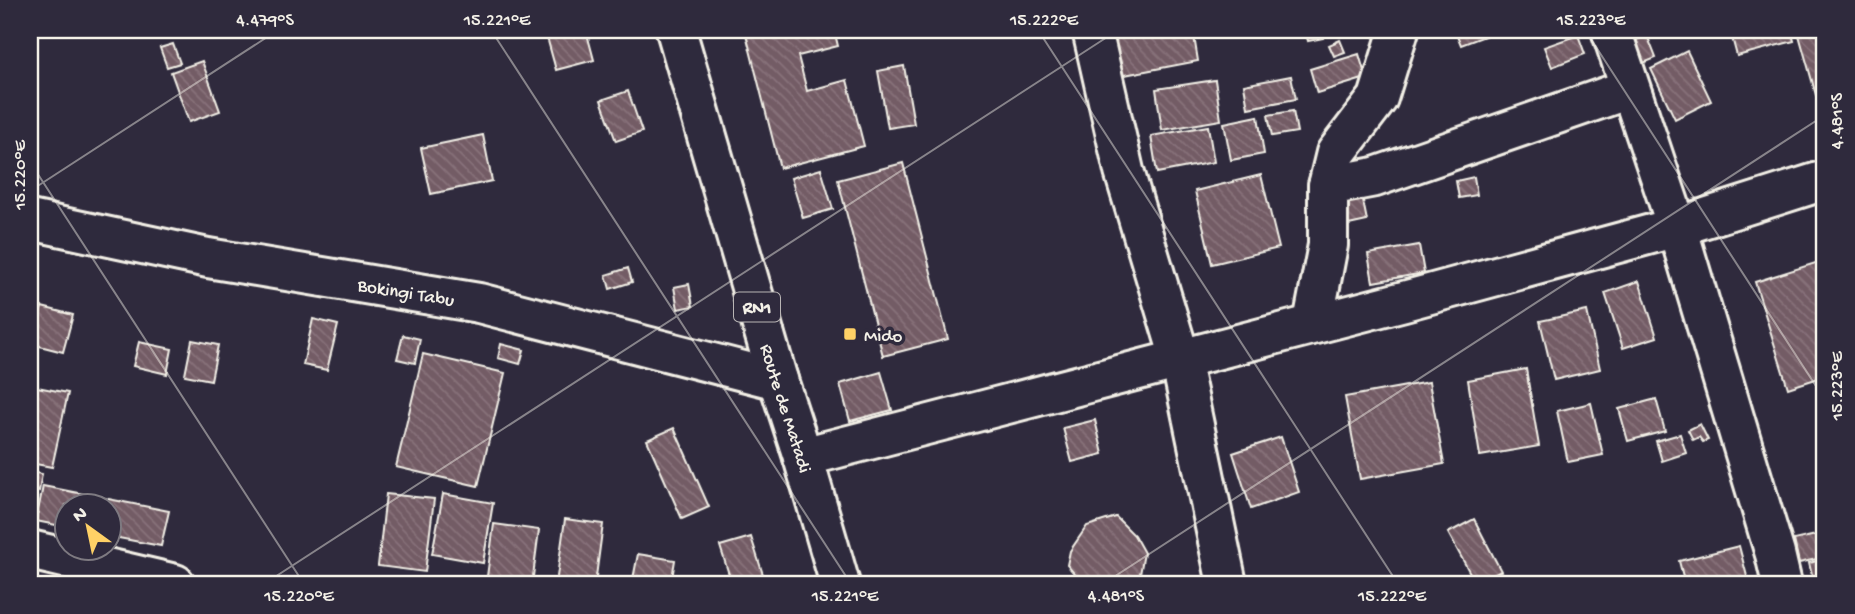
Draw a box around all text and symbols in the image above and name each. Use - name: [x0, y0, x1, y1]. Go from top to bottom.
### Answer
- text: 4.479°S: [236, 11, 294, 32]
- text: 15.221°E: [463, 11, 531, 32]
- text: 15.222°E: [1009, 11, 1079, 32]
- text: 15.223°E: [1556, 11, 1626, 32]
- text: 4.481°S: [1828, 92, 1849, 149]
- text: 15.220°E: [11, 139, 32, 211]
- street label: Bokingi Tabu: [355, 275, 456, 314]
- road number: RN1: [734, 292, 780, 321]
- marker: Mido: [842, 326, 858, 342]
- place label: Mido: [864, 326, 902, 349]
- street label: Route de Matadi: [753, 342, 815, 476]
- text: 15.223°E: [1828, 351, 1849, 421]
- north arrow: [52, 491, 122, 562]
- text: N: [69, 503, 92, 529]
- text: 15.220°E: [263, 587, 335, 608]
- text: 15.221°E: [811, 587, 879, 608]
- text: 4.481°S: [1088, 587, 1145, 608]
- text: 15.222°E: [1357, 587, 1427, 608]

